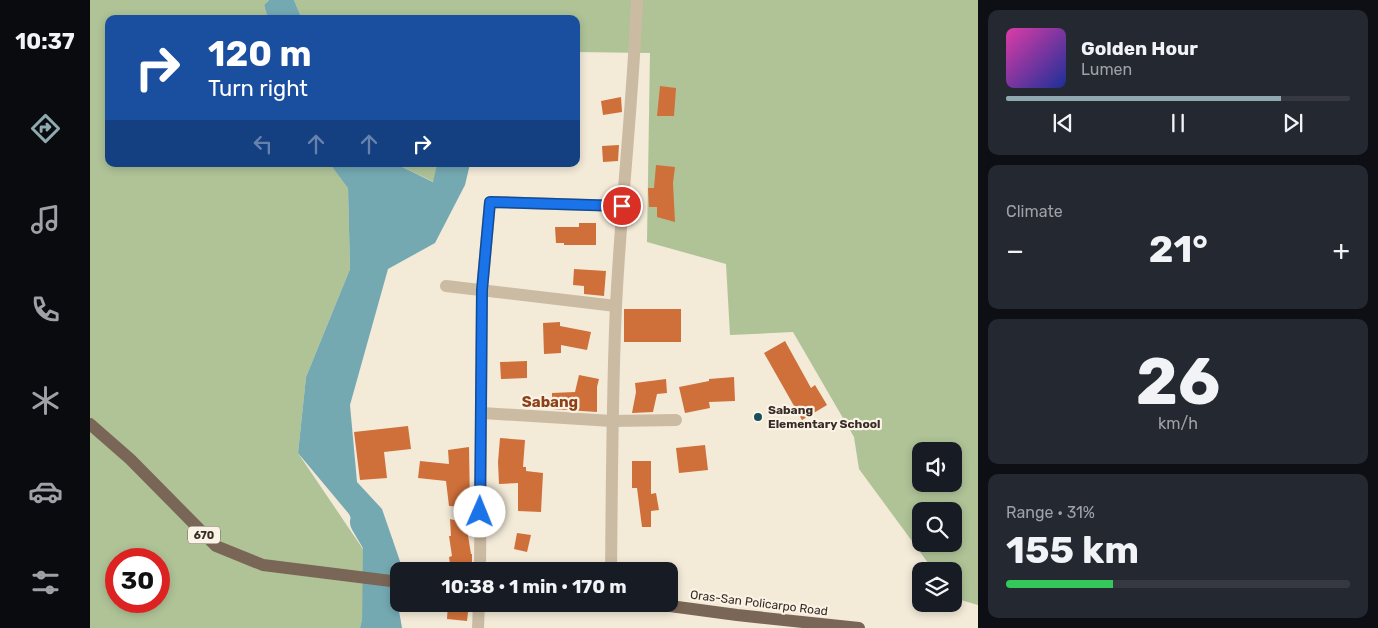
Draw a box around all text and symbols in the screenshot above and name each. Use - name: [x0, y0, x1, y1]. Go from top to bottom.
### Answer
- text: 10:37: [15, 28, 75, 55]
- text: 120 m: [208, 33, 311, 75]
- icon: right: [125, 35, 190, 100]
- text: Golden Hour: [1081, 37, 1198, 60]
- text: Lumen: [1081, 60, 1132, 79]
- text: Turn right: [208, 75, 308, 102]
- icon: previous: [1049, 109, 1077, 137]
- icon: pause: [1164, 109, 1192, 137]
- icon: next: [1279, 109, 1307, 137]
- icon: directions: [28, 111, 63, 146]
- icon: left: [249, 130, 277, 158]
- icon: ahead: [302, 130, 330, 158]
- icon: ahead: [355, 130, 383, 158]
- icon: right: [408, 130, 436, 158]
- pin: [601, 185, 643, 227]
- icon: arrive: [608, 192, 636, 220]
- icon: music: [28, 202, 63, 237]
- text: Climate: [1006, 202, 1063, 221]
- text: 21°: [1149, 226, 1208, 272]
- text: −: [1006, 234, 1024, 267]
- text: +: [1333, 234, 1350, 267]
- icon: phone: [28, 292, 63, 327]
- text: 26: [1136, 343, 1220, 420]
- icon: climate: [28, 383, 63, 418]
- district label: Sabang: [522, 393, 578, 411]
- place label: Sabang Elementary School: [768, 403, 880, 431]
- marker: Sabang Elementary School: [752, 411, 764, 423]
- text: km/h: [1158, 414, 1198, 433]
- map controls: [912, 442, 962, 612]
- button: sound: [912, 442, 962, 492]
- icon: car: [28, 474, 63, 509]
- position arrow: [453, 485, 505, 537]
- button: search: [912, 502, 962, 552]
- text: Range · 31%: [1006, 503, 1095, 522]
- road number: 670: [188, 526, 220, 544]
- text: 155 km: [1006, 527, 1139, 573]
- speed limit sign: 30: [105, 548, 170, 613]
- button: layers: [912, 562, 962, 612]
- icon: filters: [28, 565, 63, 600]
- text: 10:38 · 1 min · 170 m: [441, 575, 627, 598]
- street label: Oras-San Policarpo Road: [689, 588, 829, 618]

